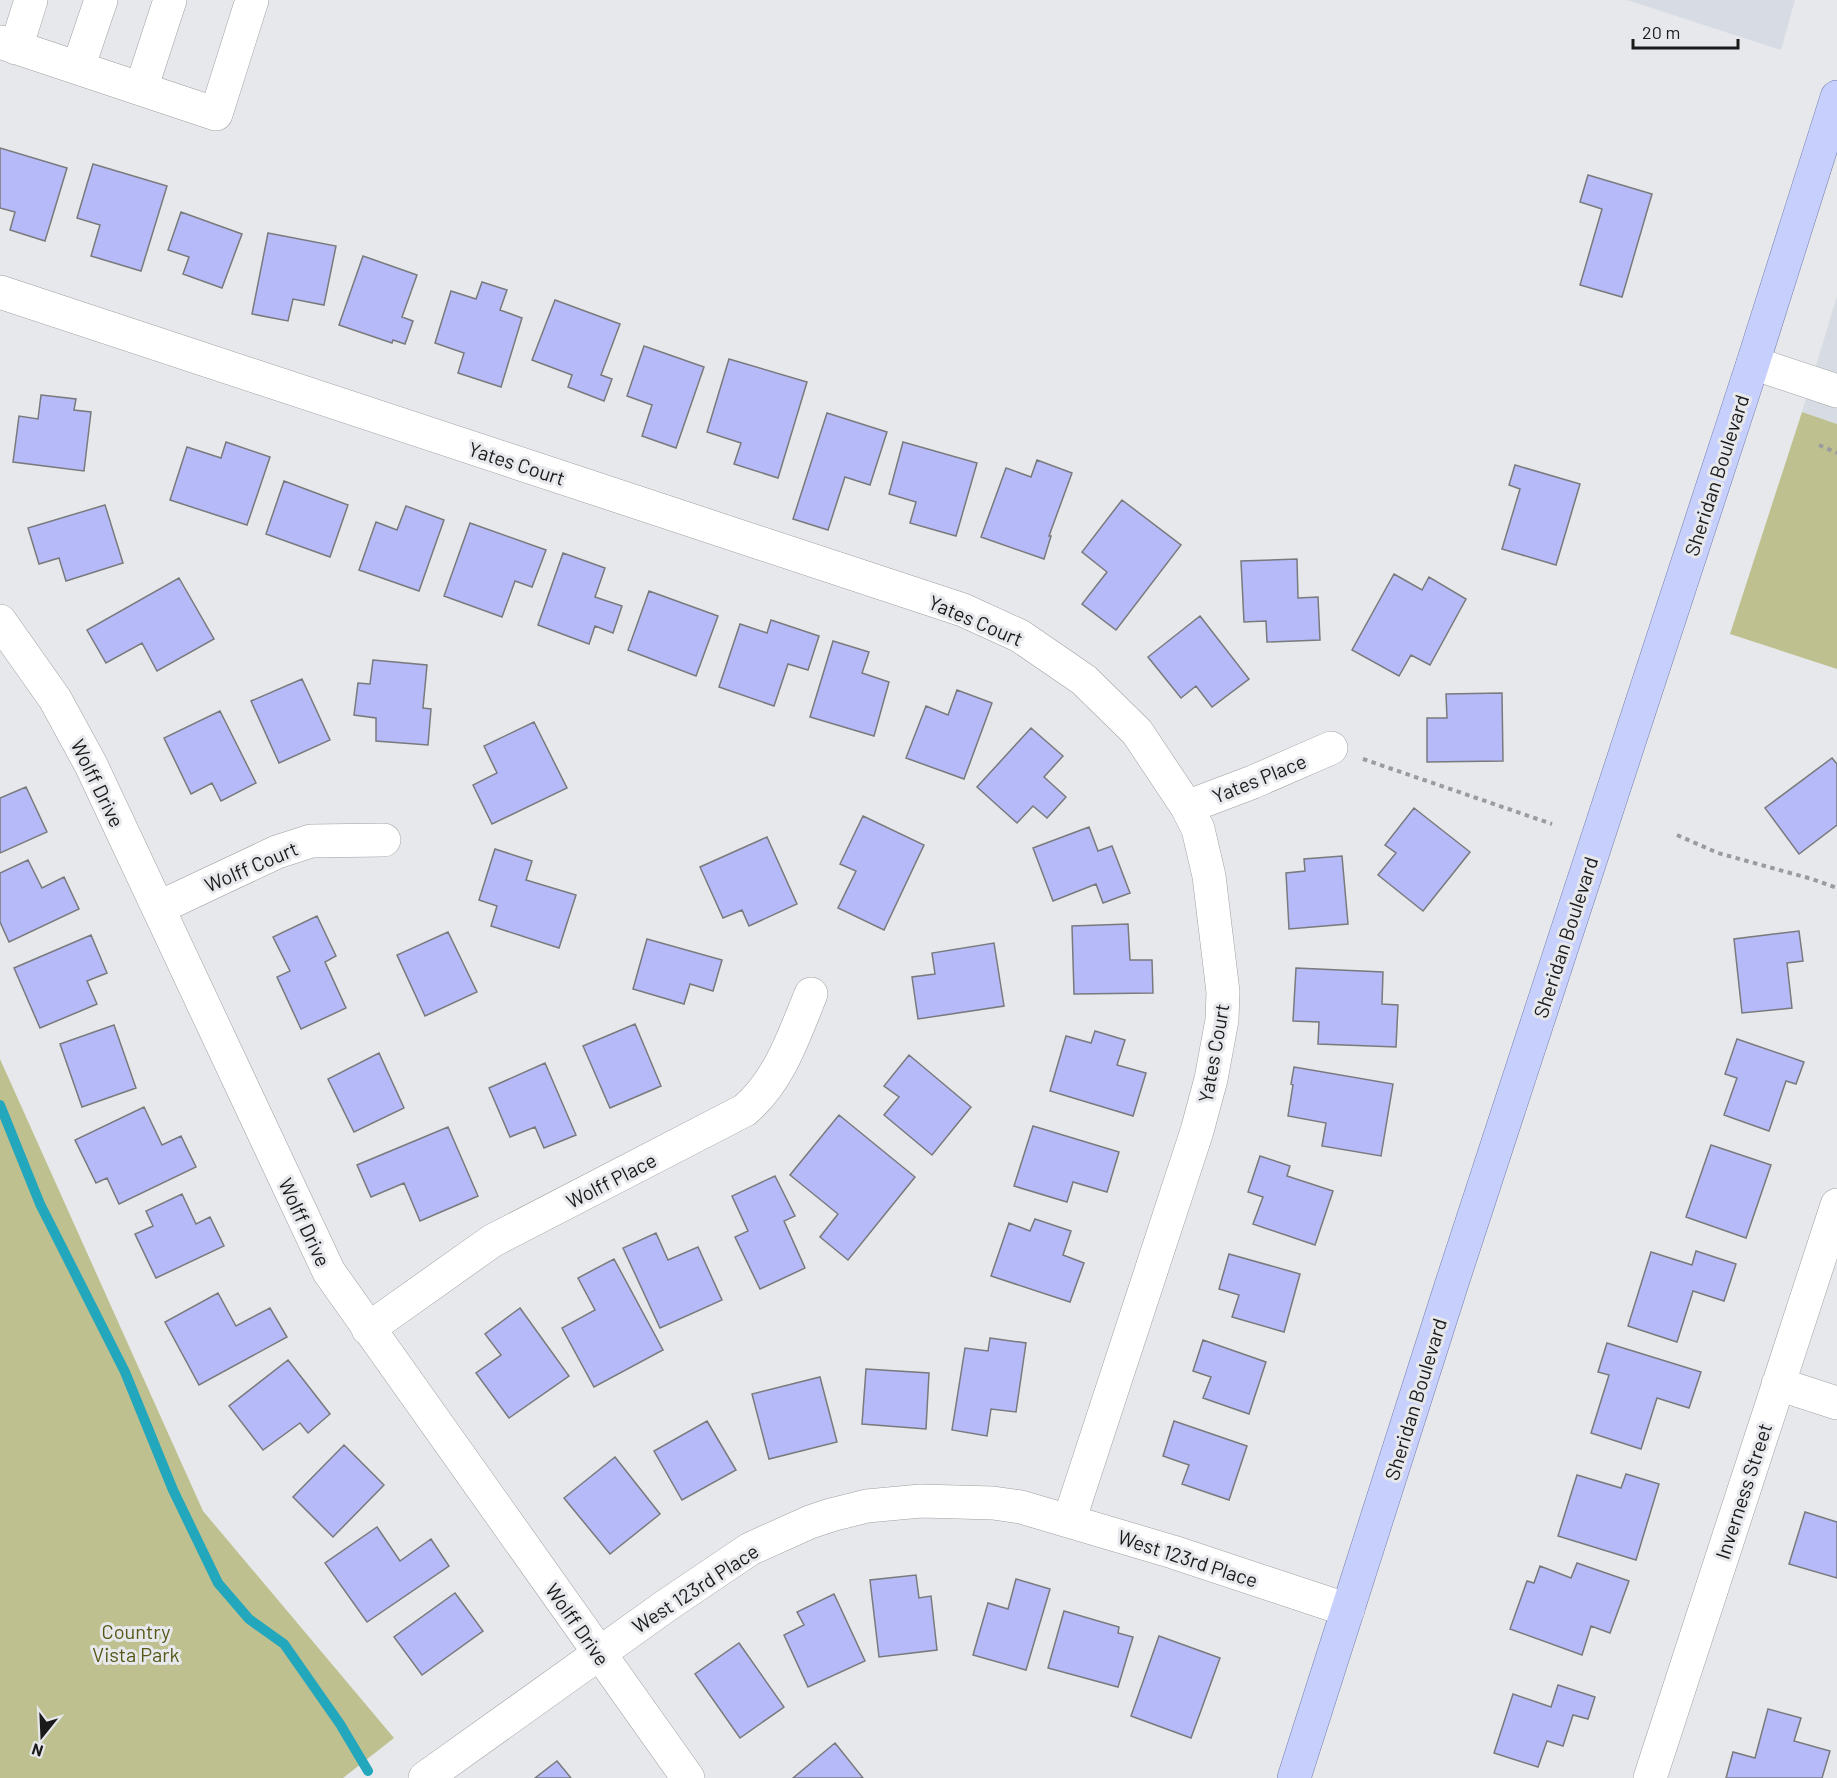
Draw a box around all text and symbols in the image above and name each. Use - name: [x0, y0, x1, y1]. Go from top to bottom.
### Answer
- scale bar: [1633, 12, 1738, 50]
- text: 20 m: [1642, 21, 1680, 43]
- street label: Sheridan Boulevard: [1679, 391, 1753, 559]
- street label: Yates Court: [466, 436, 568, 490]
- street label: Yates Court: [925, 589, 1027, 651]
- street label: Wolff Drive: [66, 735, 130, 831]
- street label: Yates Place: [1208, 748, 1310, 808]
- street label: Wolff Court: [201, 836, 301, 896]
- street label: Sheridan Boulevard: [1528, 853, 1602, 1021]
- street label: Yates Court: [1192, 1002, 1234, 1104]
- street label: Wolff Place: [562, 1147, 660, 1213]
- street label: Wolff Drive: [274, 1174, 336, 1270]
- street label: Sheridan Boulevard: [1379, 1315, 1451, 1483]
- street label: Inverness Street: [1710, 1420, 1776, 1562]
- street label: West 123rd Place: [1115, 1524, 1261, 1592]
- street label: West 123rd Place: [627, 1538, 763, 1638]
- street label: Wolff Drive: [541, 1578, 615, 1670]
- park label: Country Vista Park: [92, 1619, 180, 1666]
- north arrow: [12, 1706, 72, 1766]
- text: N: [29, 1740, 45, 1761]

